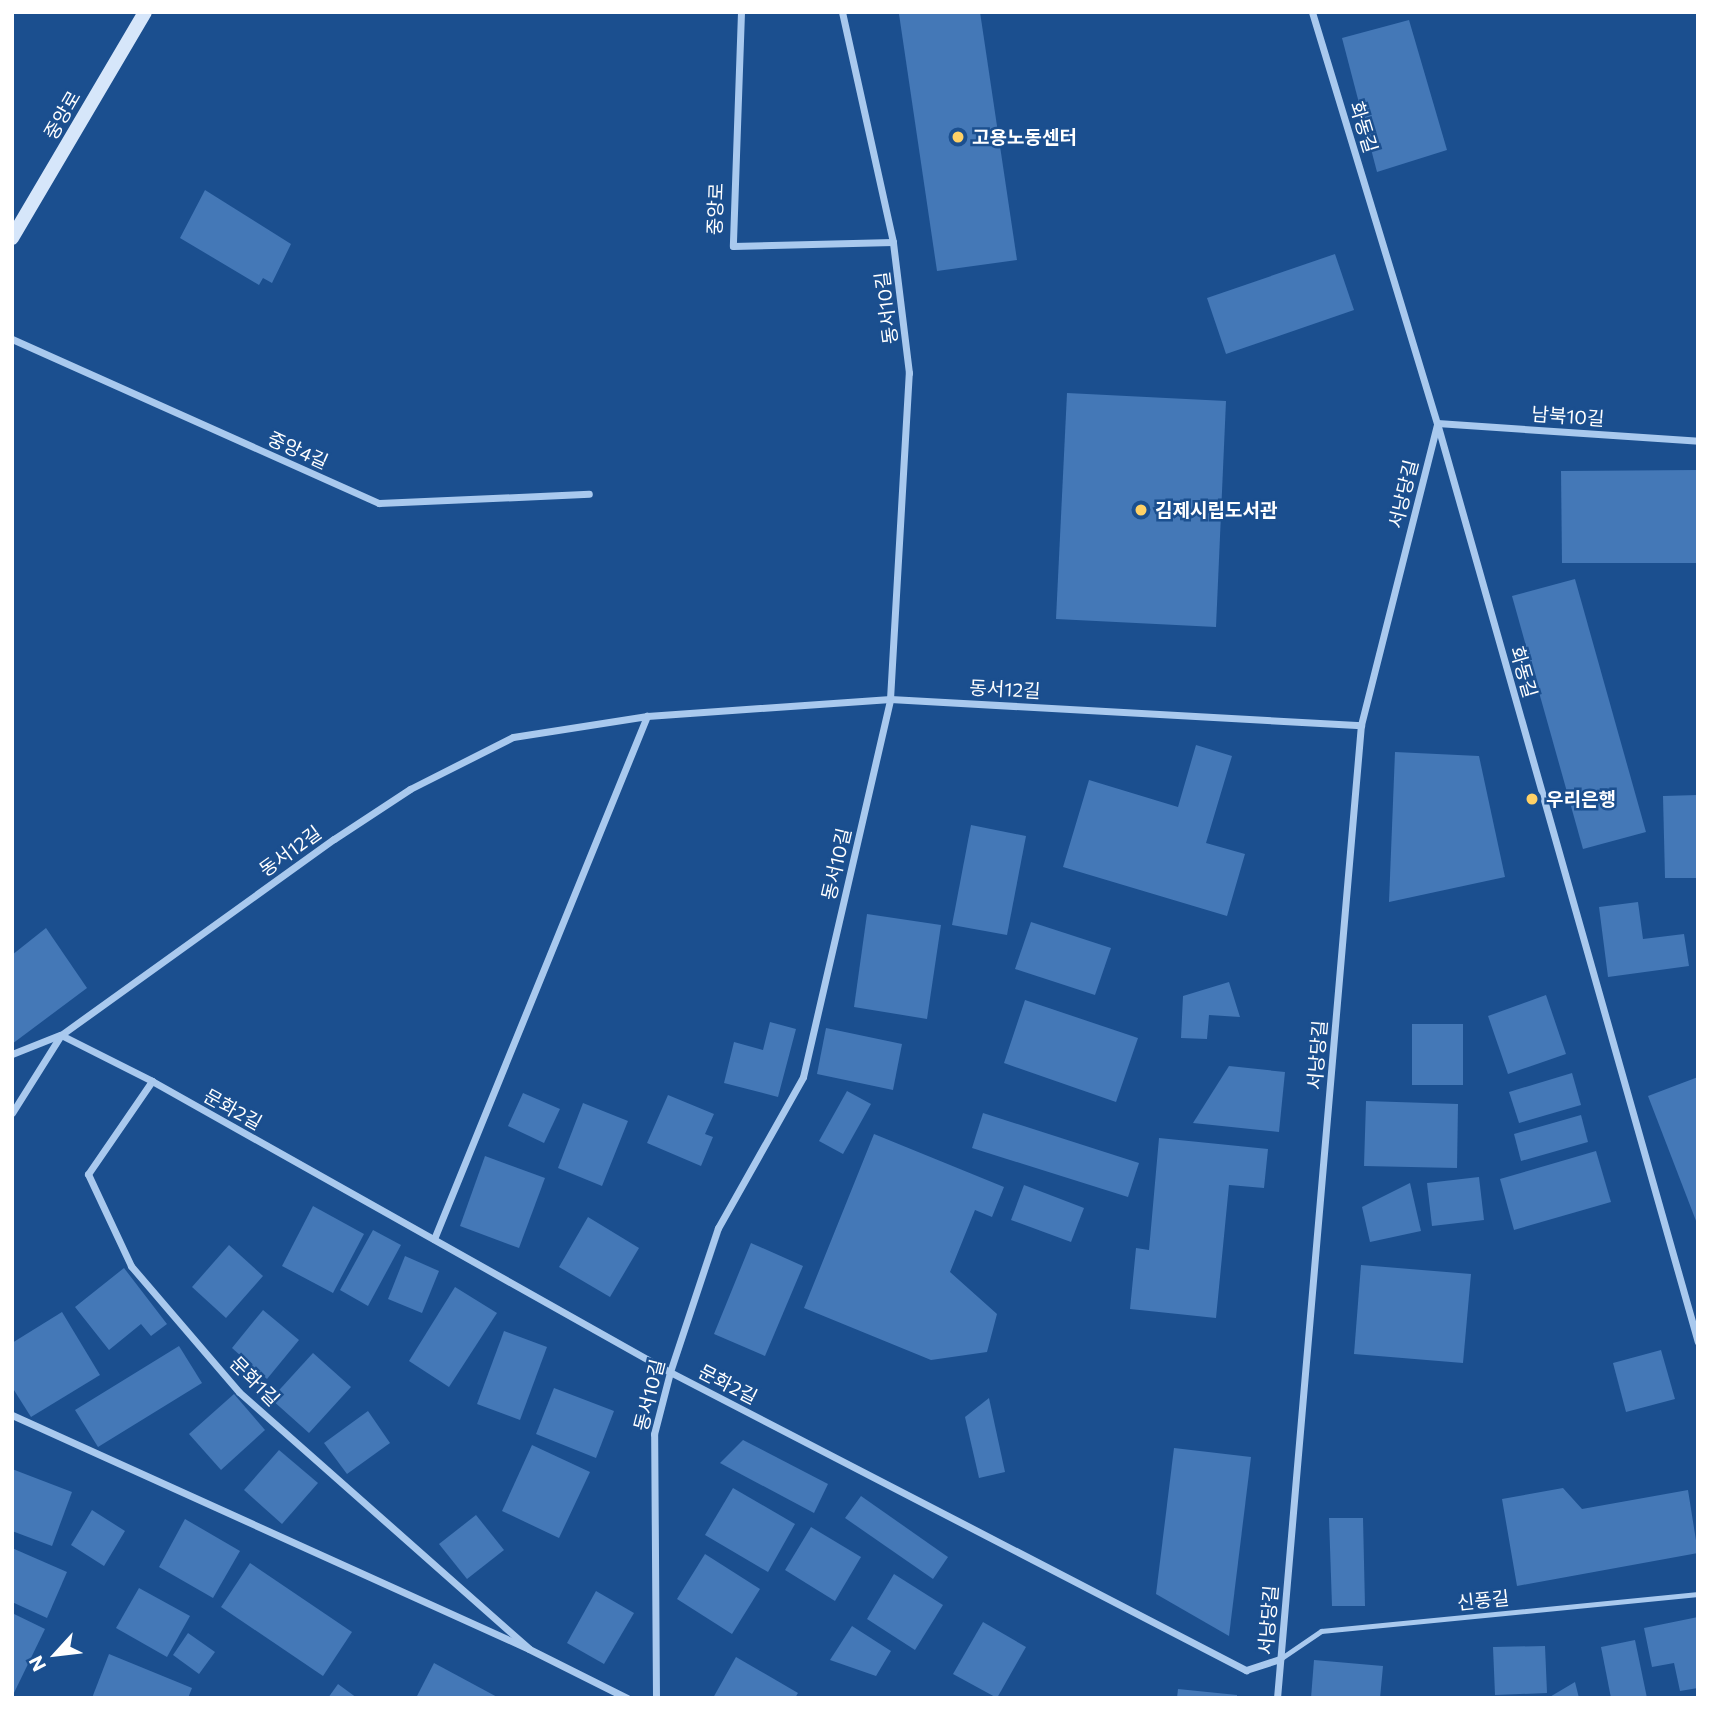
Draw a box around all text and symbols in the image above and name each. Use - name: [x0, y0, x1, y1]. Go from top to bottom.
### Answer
- street label: 중앙로: [39, 87, 85, 143]
- street label: 화동길: [1345, 99, 1383, 155]
- place label: 고용노동센터: [972, 126, 1077, 148]
- marker: 고용노동센터: [950, 129, 966, 145]
- street label: 중앙로: [703, 182, 727, 236]
- street label: 동서10길: [870, 270, 902, 346]
- street label: 남북10길: [1531, 402, 1605, 430]
- street label: 중앙4길: [264, 427, 332, 473]
- street label: 서낭당길: [1383, 457, 1423, 531]
- place label: 김제시립도서관: [1155, 499, 1277, 521]
- marker: 김제시립도서관: [1133, 502, 1149, 518]
- street label: 화동길: [1506, 644, 1542, 700]
- street label: 동서12길: [969, 676, 1041, 702]
- place label: 우리은행: [1546, 788, 1616, 810]
- marker: 우리은행: [1524, 791, 1540, 807]
- street label: 동서12길: [255, 821, 325, 881]
- street label: 동서10길: [817, 826, 855, 902]
- street label: 서낭당길: [1303, 1019, 1331, 1091]
- street label: 문화2길: [200, 1084, 266, 1134]
- street label: 문화1길: [226, 1352, 284, 1410]
- street label: 동서10길: [629, 1357, 669, 1433]
- street label: 문화2길: [695, 1360, 761, 1408]
- street label: 서낭당길: [1254, 1584, 1282, 1656]
- street label: 신풍길: [1456, 1586, 1510, 1614]
- north arrow: [21, 1619, 91, 1689]
- text: N: [23, 1652, 50, 1675]

